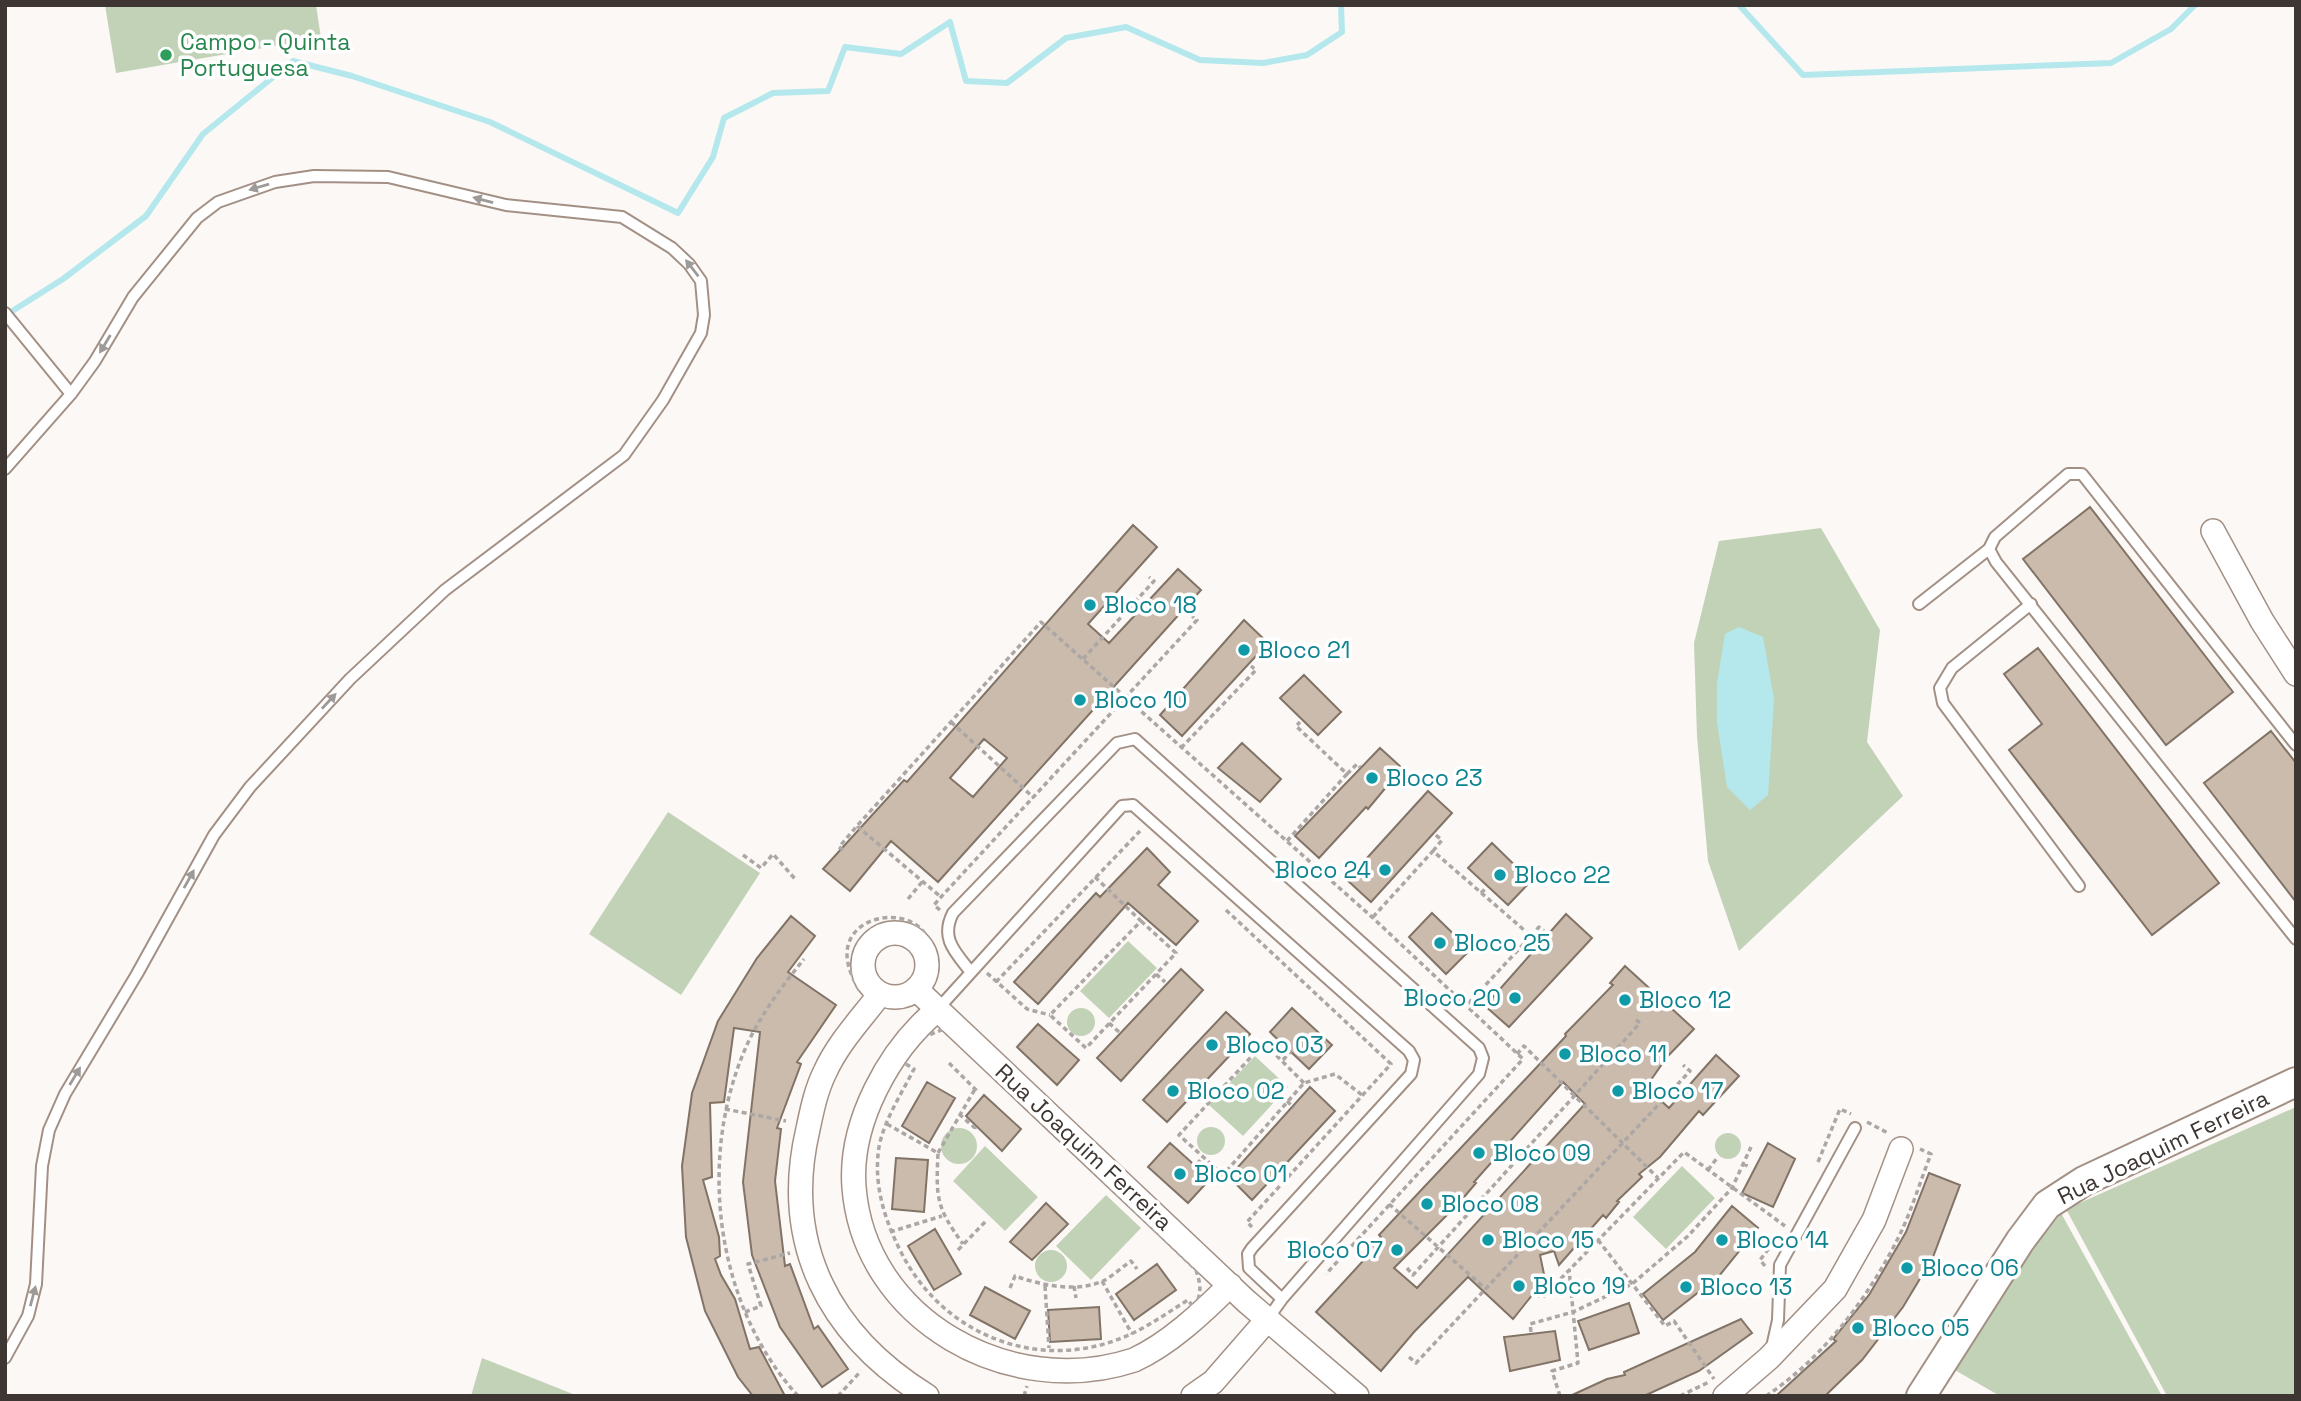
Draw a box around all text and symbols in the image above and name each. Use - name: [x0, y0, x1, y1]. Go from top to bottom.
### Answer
- place label: Campo - Quinta Portuguesa: [180, 27, 350, 83]
- marker: Campo - Quinta Portuguesa: [158, 47, 174, 63]
- one-way arrow: [249, 182, 270, 192]
- one-way arrow: [472, 194, 493, 204]
- one-way arrow: [684, 260, 699, 278]
- one-way arrow: [99, 335, 111, 354]
- place label: Bloco 18: [1104, 590, 1197, 620]
- marker: Bloco 18: [1082, 597, 1098, 613]
- place label: Bloco 21: [1258, 635, 1350, 665]
- marker: Bloco 21: [1236, 642, 1252, 658]
- place label: Bloco 10: [1094, 685, 1187, 715]
- marker: Bloco 10: [1072, 692, 1088, 708]
- one-way arrow: [321, 693, 337, 710]
- place label: Bloco 23: [1386, 763, 1483, 793]
- marker: Bloco 23: [1364, 770, 1380, 786]
- place label: Bloco 24: [1275, 855, 1371, 885]
- place label: Bloco 22: [1514, 860, 1611, 890]
- marker: Bloco 24: [1377, 862, 1393, 878]
- marker: Bloco 22: [1492, 867, 1508, 883]
- one-way arrow: [183, 869, 195, 889]
- place label: Bloco 25: [1454, 928, 1551, 958]
- marker: Bloco 25: [1432, 935, 1448, 951]
- place label: Bloco 20: [1403, 983, 1501, 1013]
- place label: Bloco 12: [1639, 985, 1731, 1015]
- marker: Bloco 20: [1507, 990, 1523, 1006]
- marker: Bloco 12: [1617, 992, 1633, 1008]
- place label: Bloco 03: [1226, 1030, 1324, 1060]
- marker: Bloco 03: [1204, 1037, 1220, 1053]
- place label: Bloco 11: [1579, 1039, 1667, 1069]
- marker: Bloco 11: [1557, 1046, 1573, 1062]
- street label: Rua Joaquim Ferreira: [989, 1057, 1179, 1237]
- one-way arrow: [69, 1067, 82, 1086]
- place label: Bloco 02: [1187, 1076, 1285, 1106]
- place label: Bloco 17: [1632, 1076, 1724, 1106]
- marker: Bloco 02: [1165, 1083, 1181, 1099]
- marker: Bloco 17: [1610, 1083, 1626, 1099]
- street label: Rua Joaquim Ferreira: [2052, 1083, 2274, 1211]
- place label: Bloco 09: [1493, 1138, 1591, 1168]
- marker: Bloco 09: [1471, 1145, 1487, 1161]
- place label: Bloco 01: [1194, 1159, 1287, 1189]
- marker: Bloco 01: [1172, 1166, 1188, 1182]
- place label: Bloco 08: [1441, 1189, 1539, 1219]
- marker: Bloco 08: [1419, 1196, 1435, 1212]
- place label: Bloco 15: [1502, 1225, 1594, 1255]
- place label: Bloco 14: [1736, 1225, 1829, 1255]
- marker: Bloco 15: [1480, 1232, 1496, 1248]
- marker: Bloco 14: [1714, 1232, 1730, 1248]
- place label: Bloco 07: [1287, 1235, 1383, 1265]
- marker: Bloco 07: [1389, 1242, 1405, 1258]
- place label: Bloco 06: [1921, 1253, 2019, 1283]
- marker: Bloco 06: [1899, 1260, 1915, 1276]
- place label: Bloco 19: [1533, 1271, 1626, 1301]
- place label: Bloco 13: [1700, 1272, 1792, 1302]
- marker: Bloco 19: [1511, 1278, 1527, 1294]
- marker: Bloco 13: [1678, 1279, 1694, 1295]
- one-way arrow: [28, 1285, 39, 1307]
- place label: Bloco 05: [1872, 1313, 1969, 1343]
- marker: Bloco 05: [1850, 1320, 1866, 1336]

